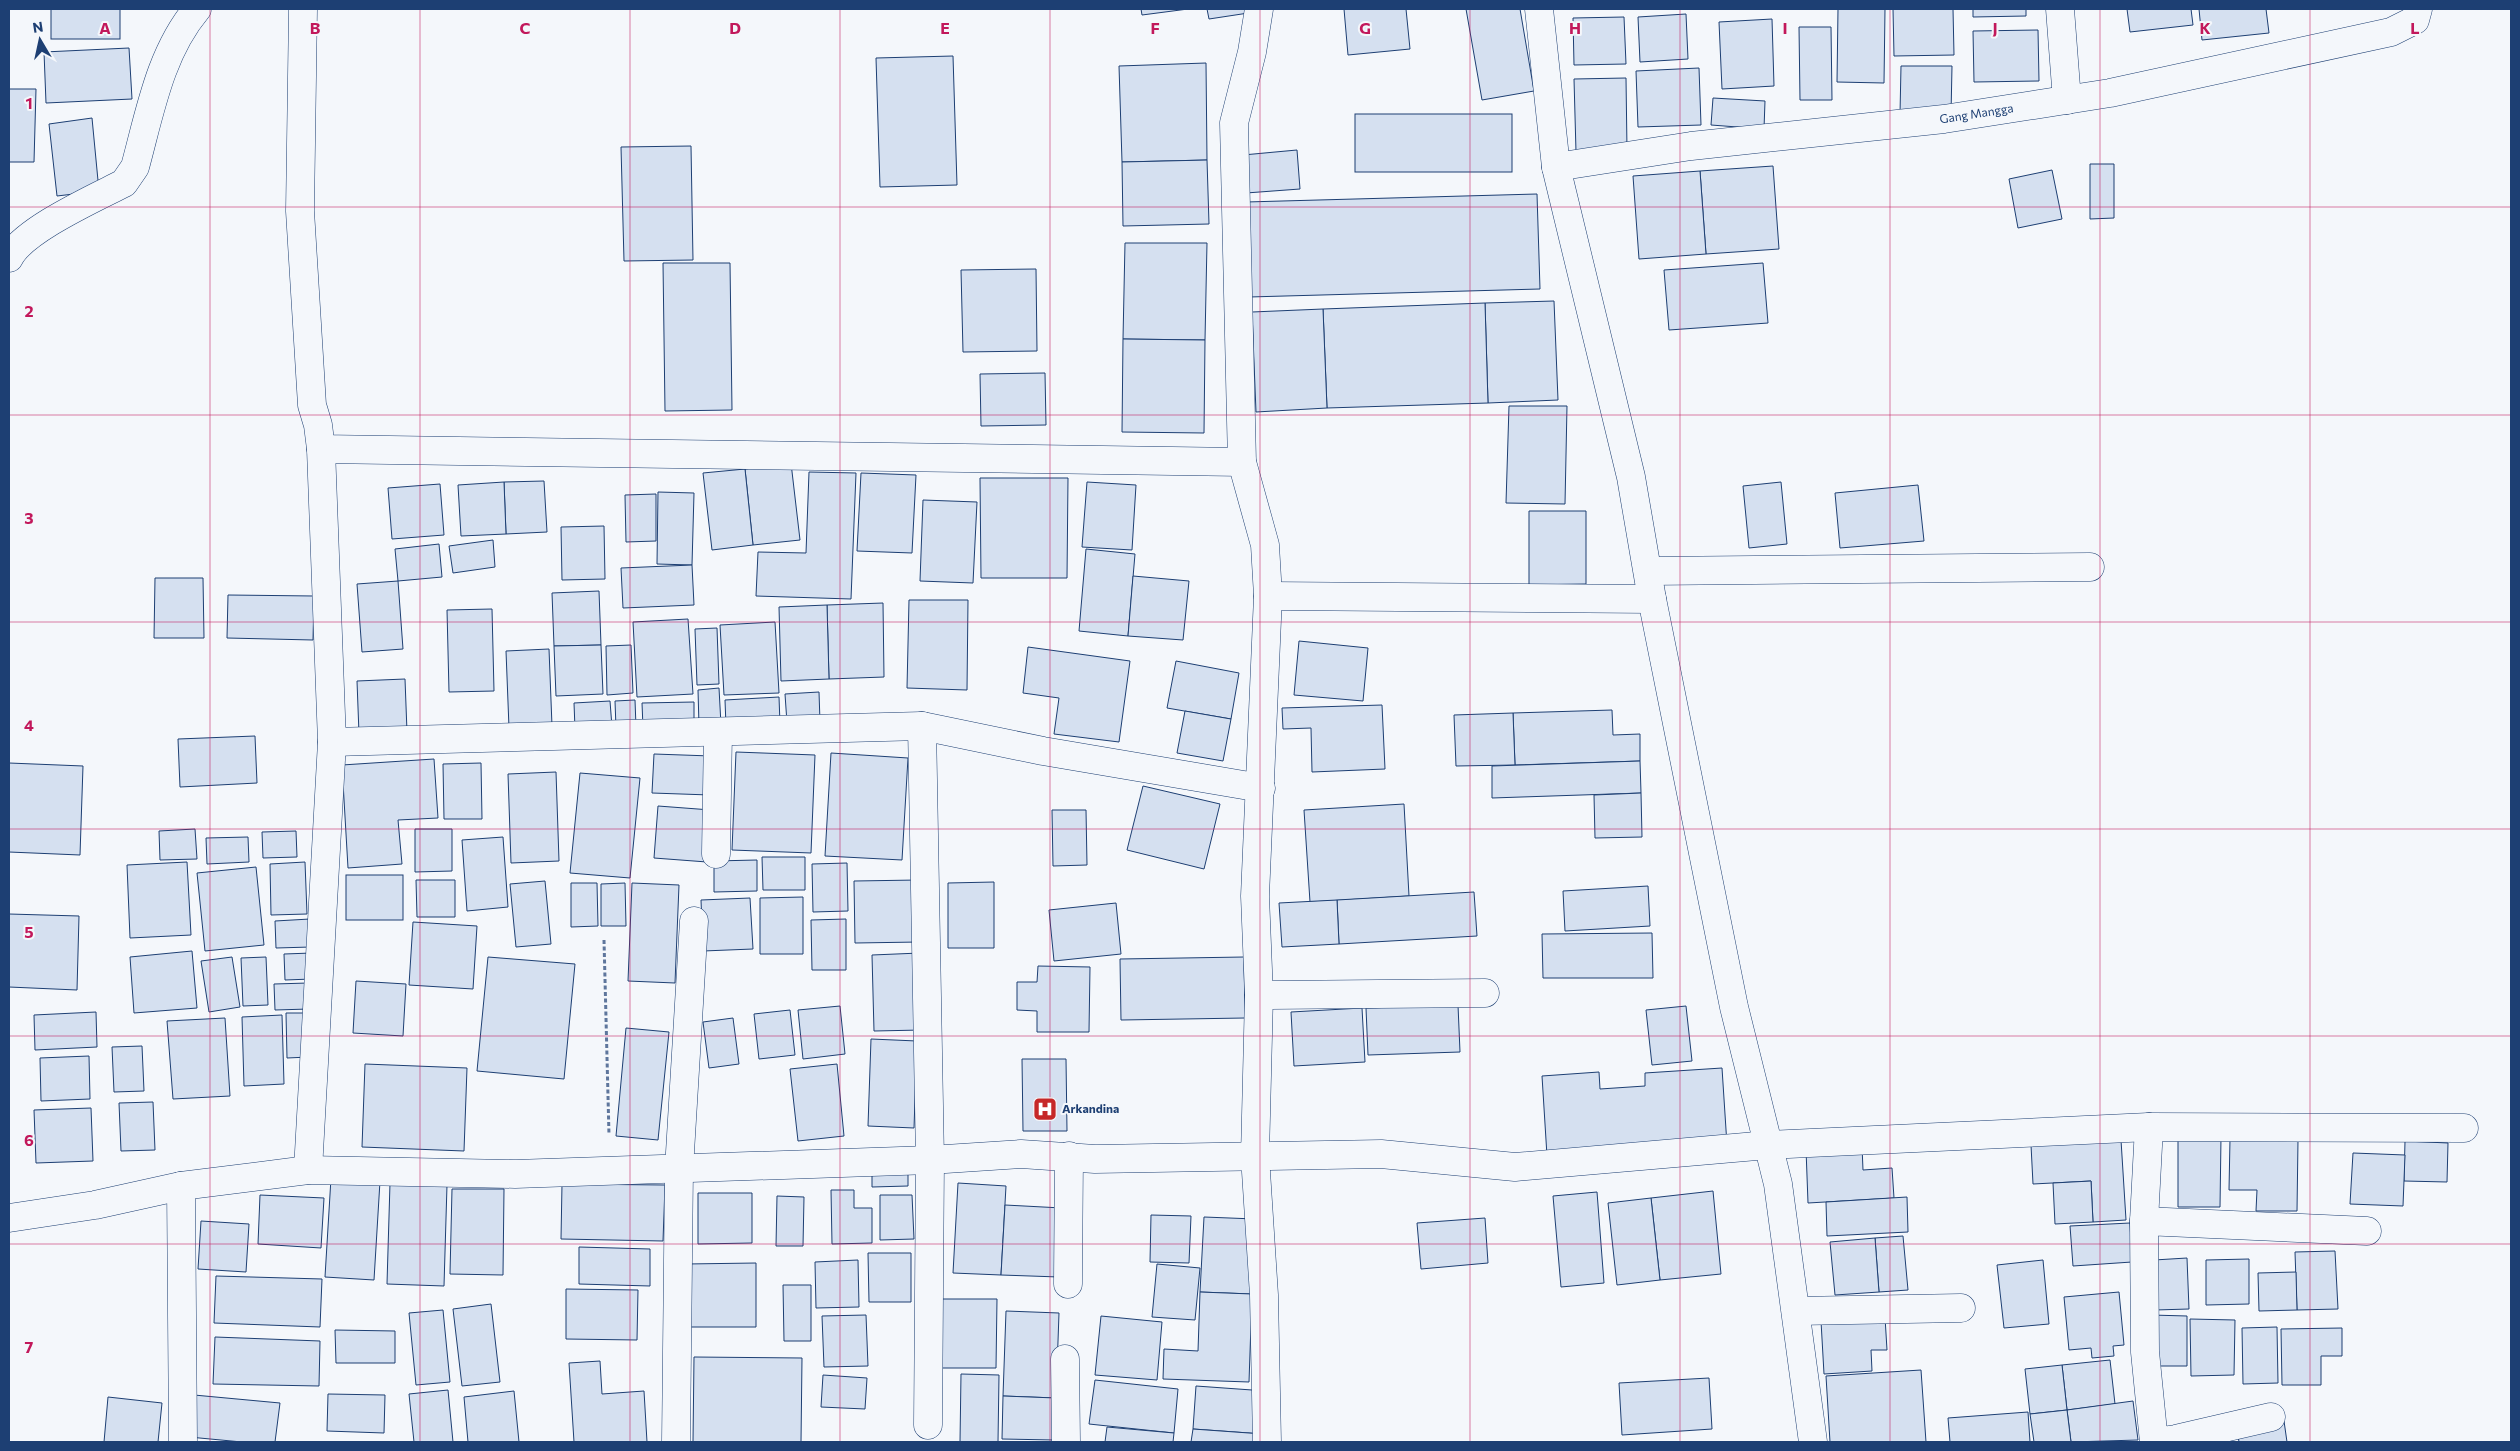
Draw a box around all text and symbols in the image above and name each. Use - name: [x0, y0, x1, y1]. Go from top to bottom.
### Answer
- north arrow: [15, 15, 65, 65]
- text: N: [31, 17, 44, 36]
- text: A: [99, 18, 111, 37]
- text: B: [310, 18, 321, 37]
- text: C: [520, 18, 531, 37]
- text: D: [729, 18, 741, 37]
- text: E: [940, 18, 950, 37]
- text: F: [1150, 18, 1160, 37]
- text: G: [1359, 18, 1371, 37]
- text: H: [1569, 18, 1581, 37]
- text: I: [1782, 18, 1788, 37]
- text: J: [1992, 18, 1998, 37]
- text: K: [2199, 18, 2211, 37]
- text: L: [2410, 18, 2420, 37]
- text: 1: [25, 93, 33, 112]
- street label: Gang Mangga: [1938, 100, 2014, 126]
- text: 2: [24, 301, 34, 320]
- text: 3: [24, 508, 34, 527]
- text: 4: [24, 715, 34, 734]
- text: 5: [24, 922, 34, 941]
- hospital icon: Arkandina: [1032, 1096, 1058, 1122]
- place label: Arkandina: [1062, 1101, 1119, 1115]
- text: 6: [24, 1130, 34, 1149]
- text: 7: [25, 1337, 34, 1356]

